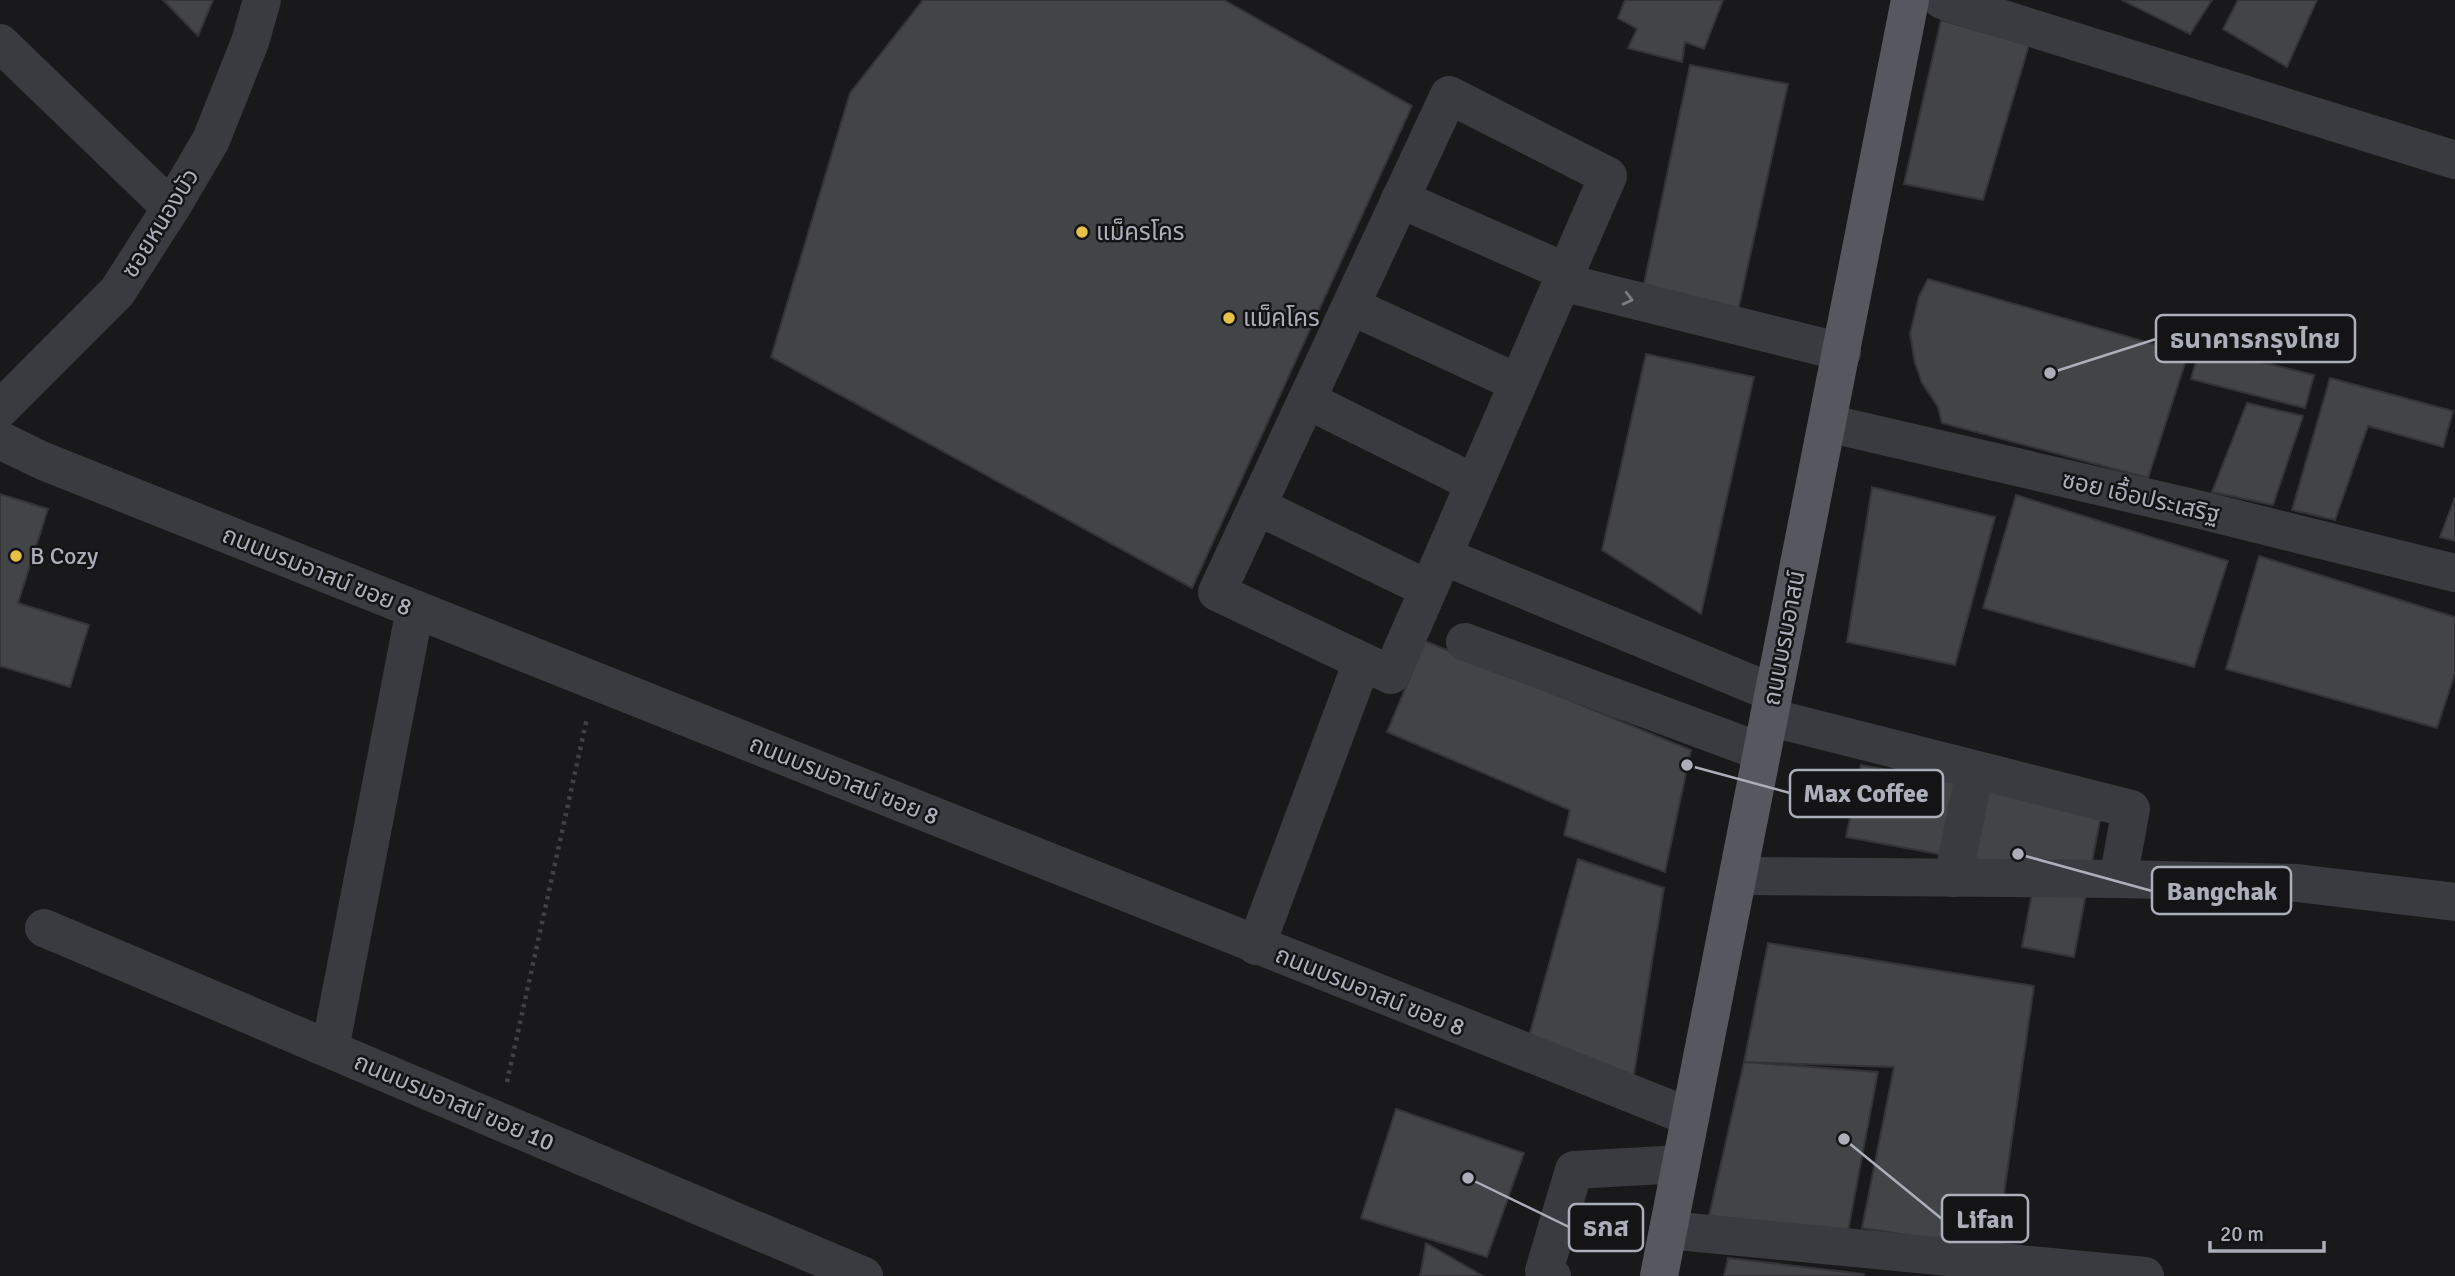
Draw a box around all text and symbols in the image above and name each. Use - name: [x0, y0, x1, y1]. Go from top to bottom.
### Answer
- street label: ซอยหนองบัว: [115, 163, 205, 283]
- place label: แม็ครโคร: [1096, 217, 1184, 247]
- marker: แม็ครโคร: [1074, 224, 1090, 240]
- one-way arrow: [1622, 291, 1634, 305]
- place label: แม็คโคร: [1243, 303, 1320, 333]
- marker: แม็คโคร: [1221, 310, 1237, 326]
- callout: ธนาคารกรุงไทย: [2156, 315, 2355, 362]
- text: ธนาคารกรุงไทย: [2170, 324, 2340, 356]
- street label: ซอย เอื้อประเสริฐ: [2059, 462, 2223, 530]
- street label: ถนนบรมอาสน์ ฃอย 8: [218, 519, 416, 623]
- place label: B Cozy: [30, 541, 98, 571]
- marker: B Cozy: [8, 548, 24, 564]
- street label: ถนนบรมอาสน์: [1756, 568, 1812, 708]
- street label: ถนนบรมอาสน์ ฃอย 8: [745, 728, 943, 832]
- callout: Max Coffee: [1790, 770, 1943, 817]
- text: Max Coffee: [1803, 778, 1929, 810]
- callout: Bangchak: [2152, 867, 2291, 914]
- text: Bangchak: [2167, 876, 2278, 908]
- street label: ถนนบรมอาสน์ ฃอย 8: [1271, 939, 1469, 1043]
- street label: ถนนบรมอาสน์ ฃอย 10: [349, 1046, 559, 1158]
- callout: Lifan: [1942, 1195, 2028, 1242]
- callout: ธกส: [1569, 1204, 1643, 1251]
- text: Lifan: [1956, 1204, 2014, 1236]
- scale bar: [2210, 1210, 2324, 1254]
- text: ธกส: [1583, 1212, 1629, 1244]
- text: 20 m: [2220, 1221, 2264, 1247]

